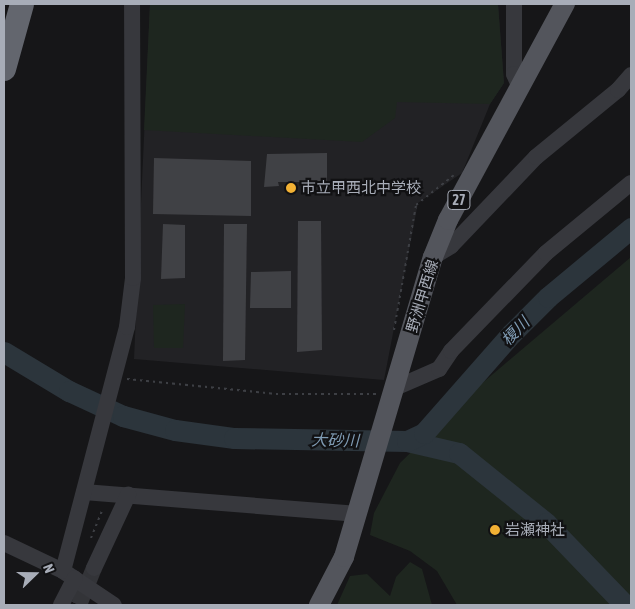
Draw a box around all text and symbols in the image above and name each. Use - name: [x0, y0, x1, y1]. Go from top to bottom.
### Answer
- place label: 市立甲西北中学校: [301, 179, 421, 197]
- marker: 市立甲西北中学校: [285, 182, 297, 194]
- road number: 27: [446, 188, 472, 212]
- street label: 野洲甲西線: [402, 258, 442, 334]
- water label: 榎川: [497, 313, 533, 349]
- water label: 大砂川: [311, 430, 359, 450]
- place label: 岩瀬神社: [505, 521, 565, 539]
- marker: 岩瀬神社: [489, 524, 501, 536]
- north arrow: [10, 549, 60, 599]
- text: N: [40, 562, 58, 575]

